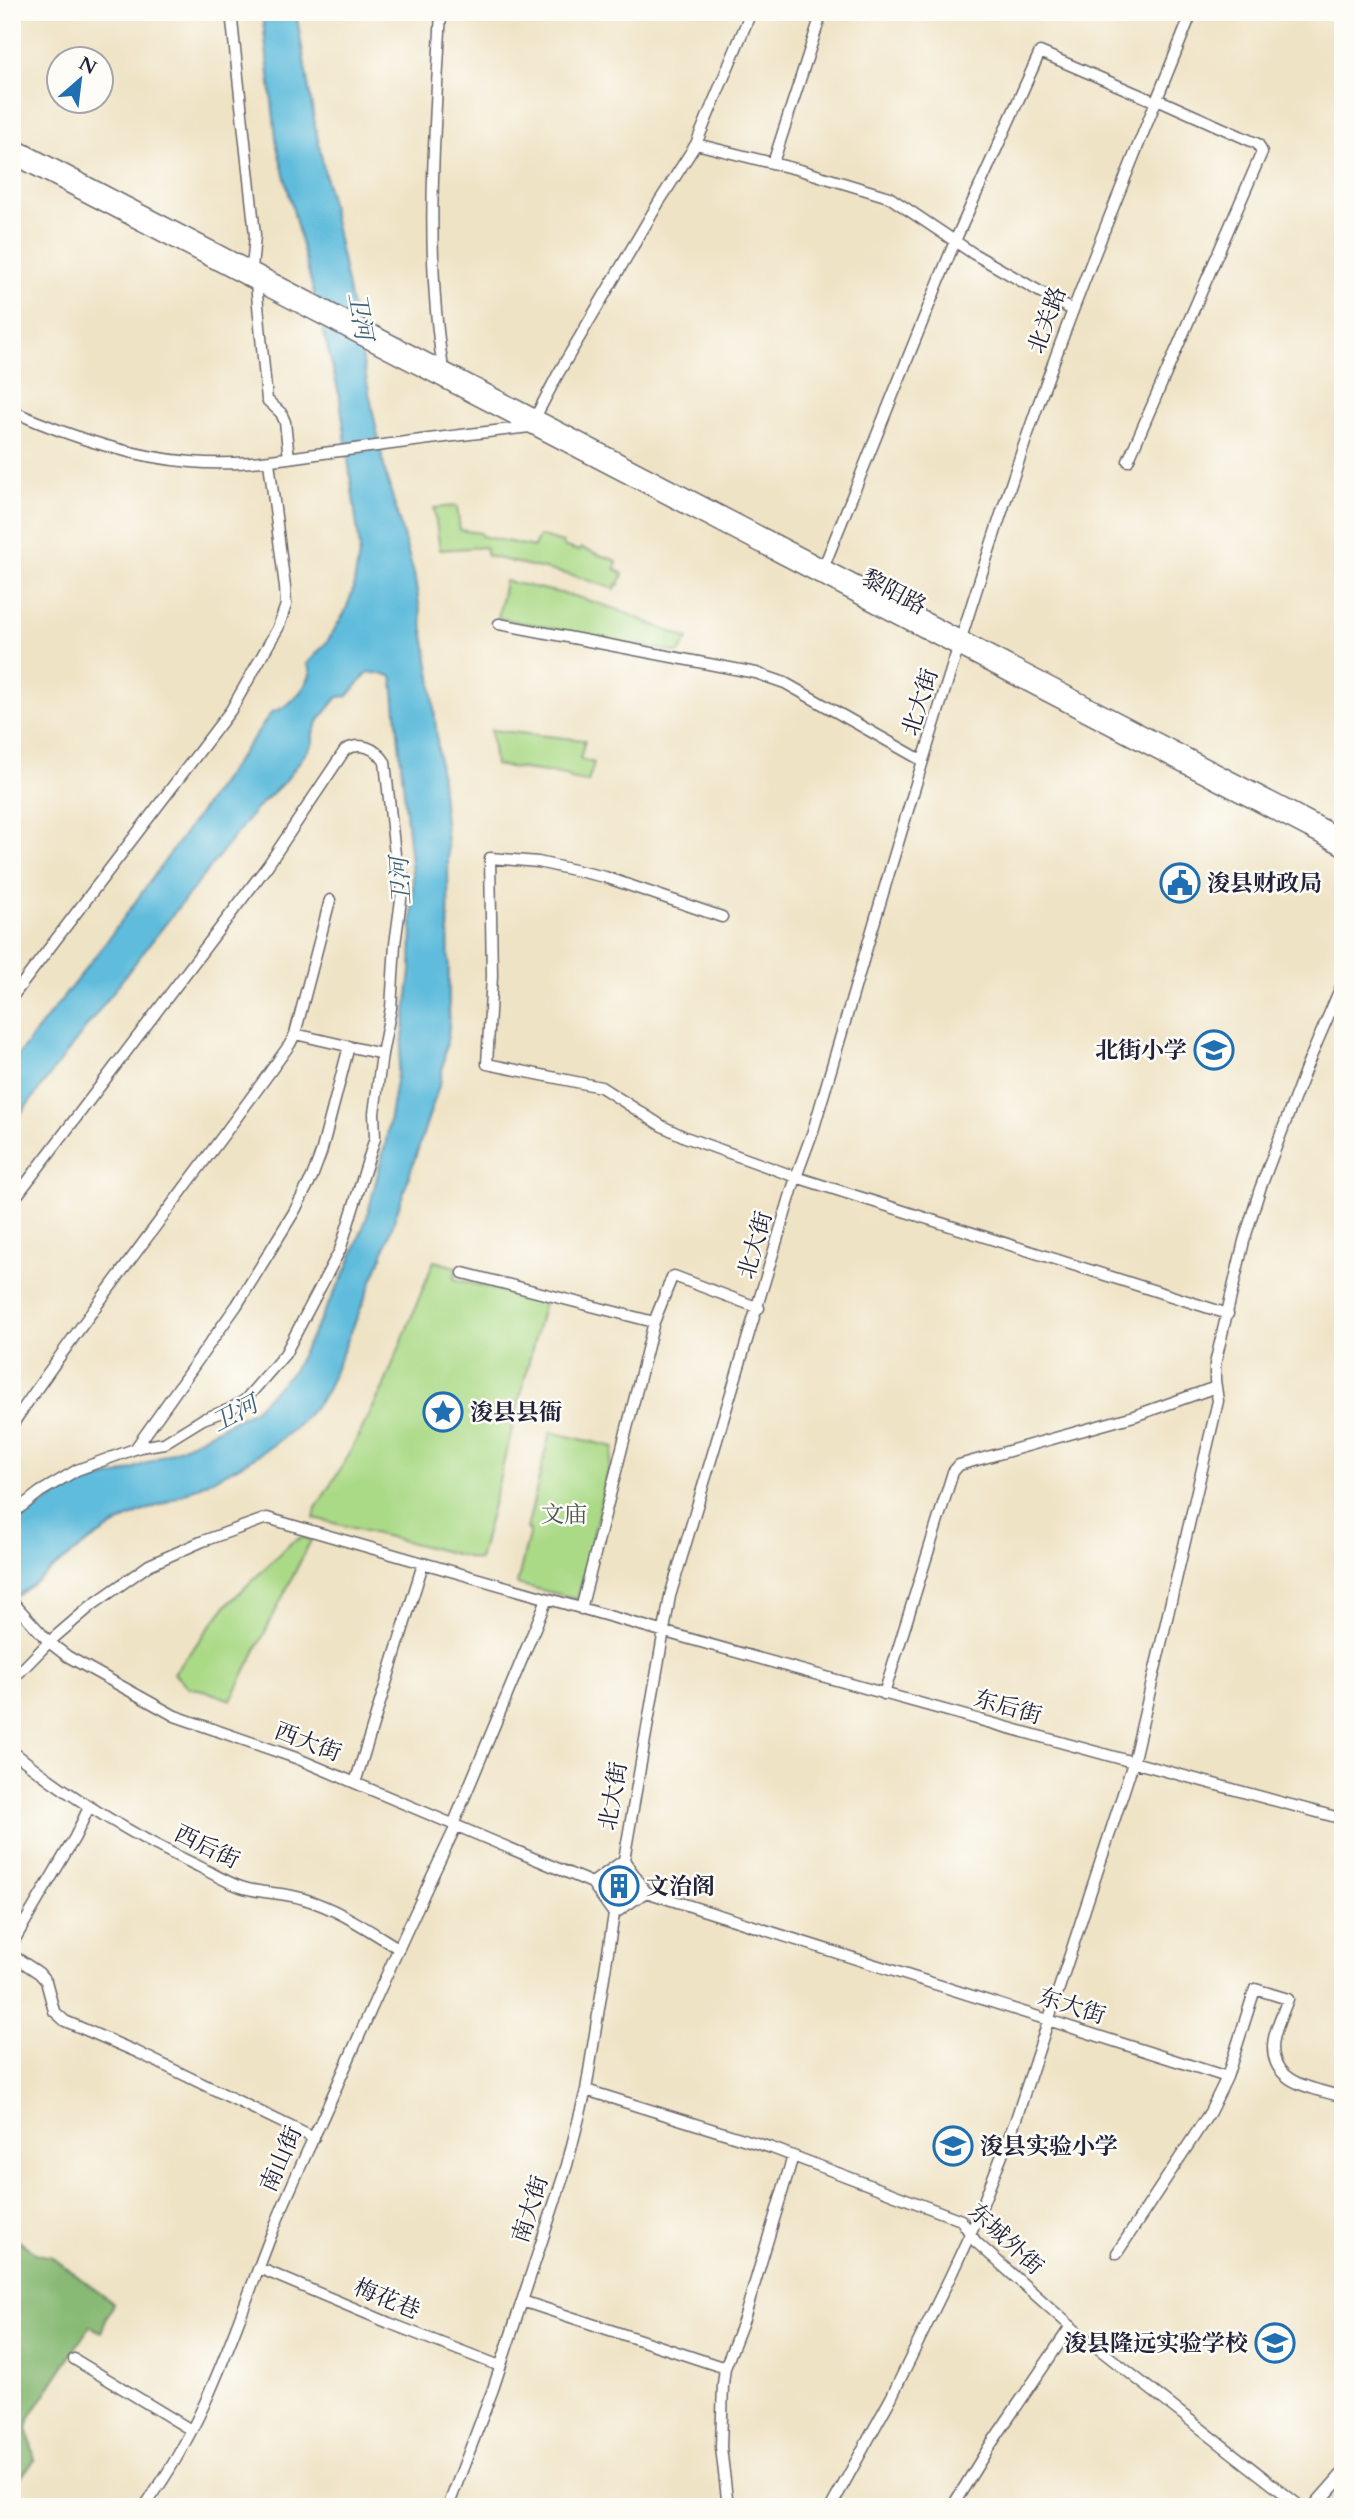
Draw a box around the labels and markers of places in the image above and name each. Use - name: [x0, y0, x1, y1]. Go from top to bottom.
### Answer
- public building icon: 浚县财政局: [1159, 862, 1201, 904]
- place label: 浚县财政局: [1207, 868, 1322, 899]
- school or university icon: 北街小学: [1193, 1029, 1235, 1071]
- place label: 北街小学: [1095, 1035, 1187, 1066]
- place icon: 浚县县衙: [422, 1391, 464, 1433]
- place label: 浚县县衙: [470, 1397, 562, 1428]
- building icon: 文治阁: [598, 1865, 640, 1907]
- place label: 文治阁: [646, 1871, 715, 1902]
- school or university icon: 浚县实验小学: [932, 2125, 974, 2167]
- place label: 浚县实验小学: [980, 2131, 1118, 2162]
- school or university icon: 浚县隆远实验学校: [1254, 2322, 1296, 2364]
- place label: 浚县隆远实验学校: [1064, 2328, 1248, 2359]

